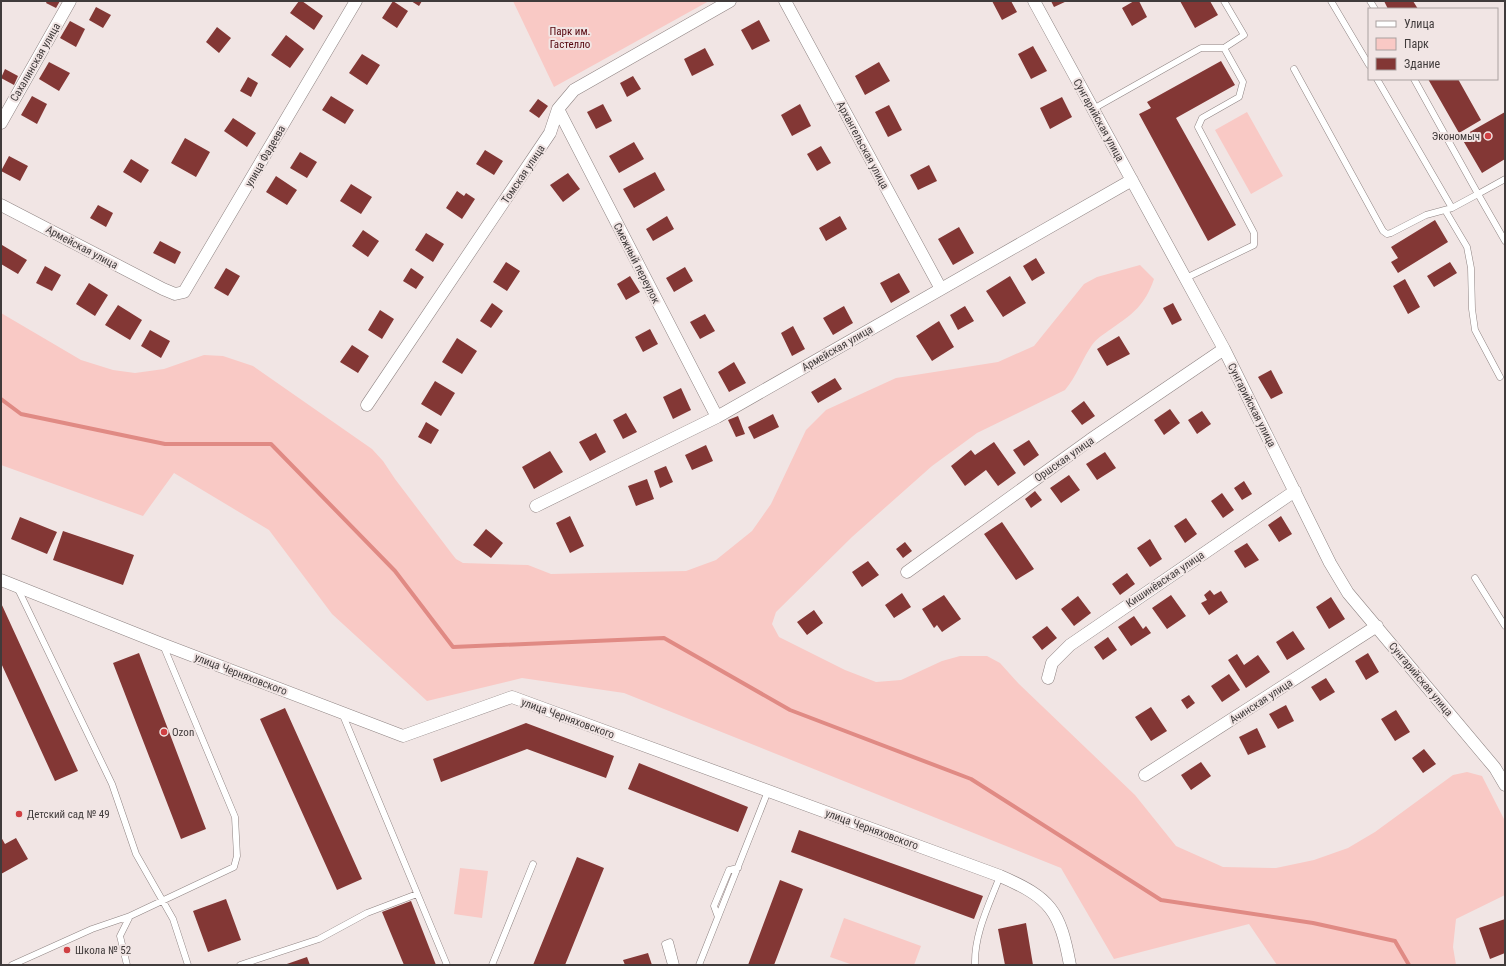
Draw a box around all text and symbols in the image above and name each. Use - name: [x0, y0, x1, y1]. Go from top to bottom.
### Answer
- legend: [1368, 8, 1498, 80]
- text: Улица: [1404, 17, 1435, 31]
- street label: Сахалинская улица: [8, 21, 63, 104]
- park label: Парк им. Гастелло: [550, 25, 591, 51]
- text: Парк: [1404, 37, 1429, 51]
- text: Здание: [1404, 57, 1441, 71]
- street label: Сунгарийская улица: [1070, 77, 1127, 164]
- street label: Архангельская улица: [834, 99, 891, 191]
- street label: улица Фадеева: [243, 123, 288, 189]
- place label: Экономыч: [1432, 130, 1480, 143]
- marker: Экономыч: [1483, 131, 1493, 141]
- street label: Томская улица: [499, 142, 548, 206]
- street label: Смежный переулок: [611, 221, 663, 306]
- street label: Армейская улица: [44, 223, 120, 272]
- street label: Армейская улица: [799, 323, 875, 374]
- street label: Сунгарийская улица: [1225, 361, 1278, 449]
- street label: Оршская улица: [1032, 434, 1097, 485]
- street label: Кишинёвская улица: [1124, 548, 1207, 610]
- street label: Сунгарийская улица: [1386, 640, 1455, 719]
- street label: улица Черняховского: [193, 651, 289, 698]
- street label: Ачинская улица: [1227, 676, 1295, 727]
- street label: улица Черняховского: [519, 696, 617, 742]
- place label: Ozon: [172, 726, 194, 739]
- marker: Ozon: [159, 727, 169, 737]
- street label: улица Черняховского: [823, 807, 921, 853]
- place label: Детский сад № 49: [27, 808, 110, 821]
- marker: Детский сад № 49: [14, 809, 24, 819]
- place label: Школа № 52: [75, 944, 131, 957]
- marker: Школа № 52: [62, 945, 72, 955]

